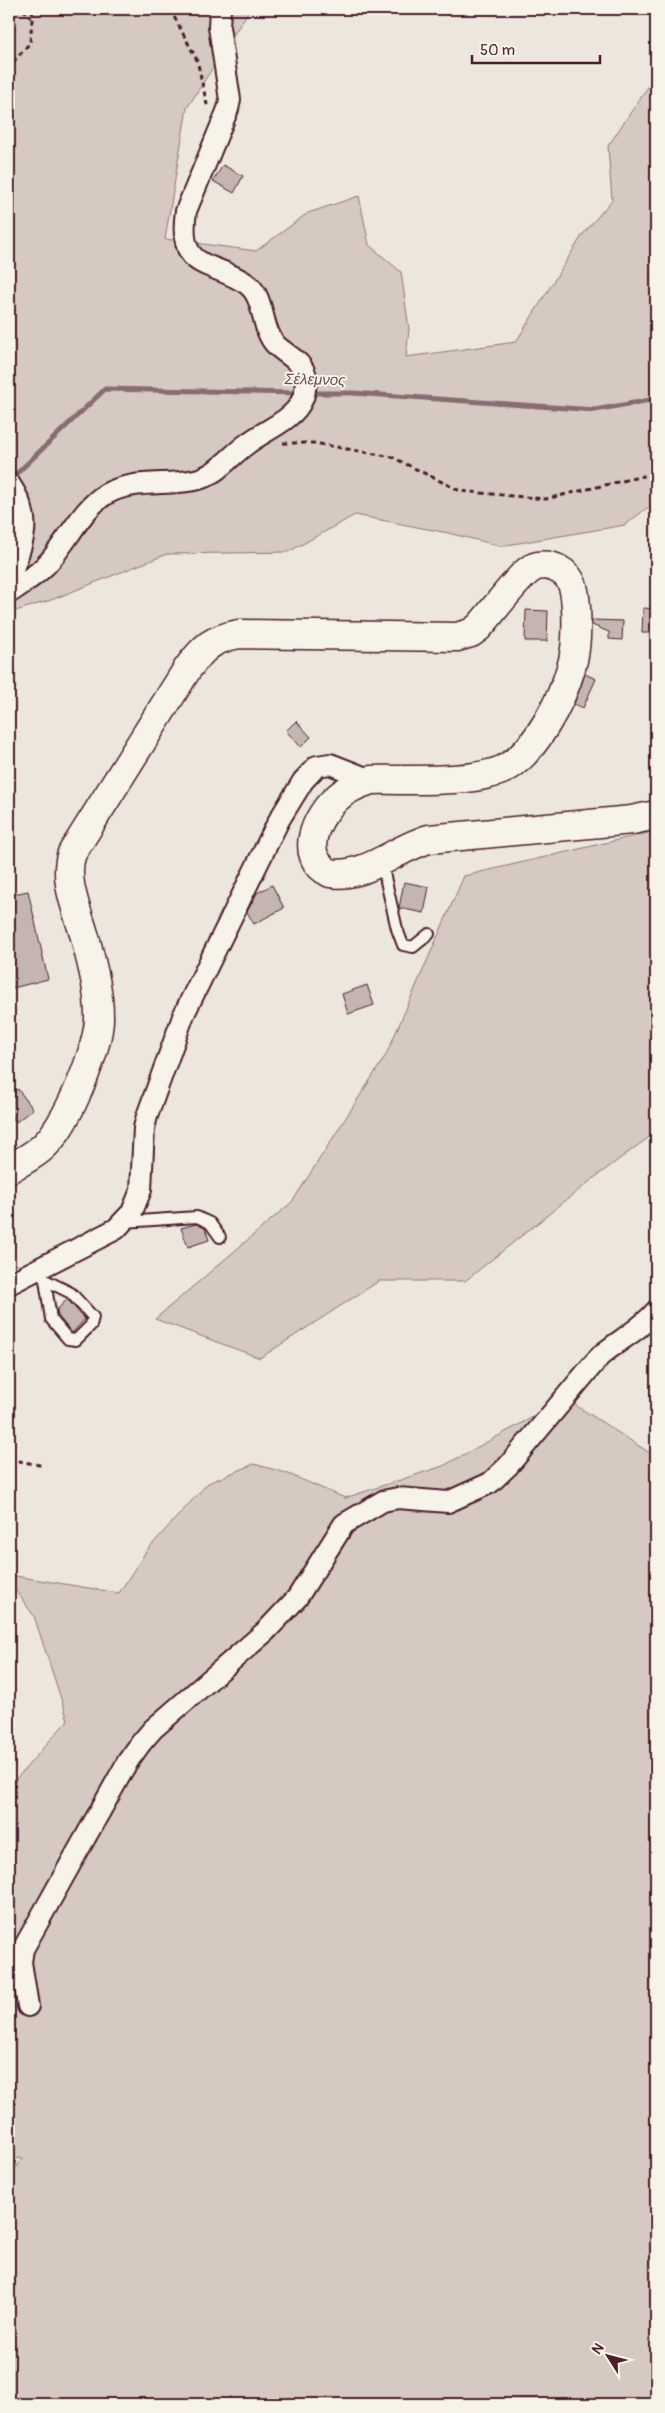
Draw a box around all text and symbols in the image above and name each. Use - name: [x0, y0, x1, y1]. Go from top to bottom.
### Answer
- scale bar: [472, 32, 600, 64]
- text: 50 m: [480, 41, 515, 60]
- water label: Σέλεμνος: [283, 370, 346, 390]
- north arrow: [582, 2330, 632, 2380]
- text: N: [588, 2340, 608, 2357]

